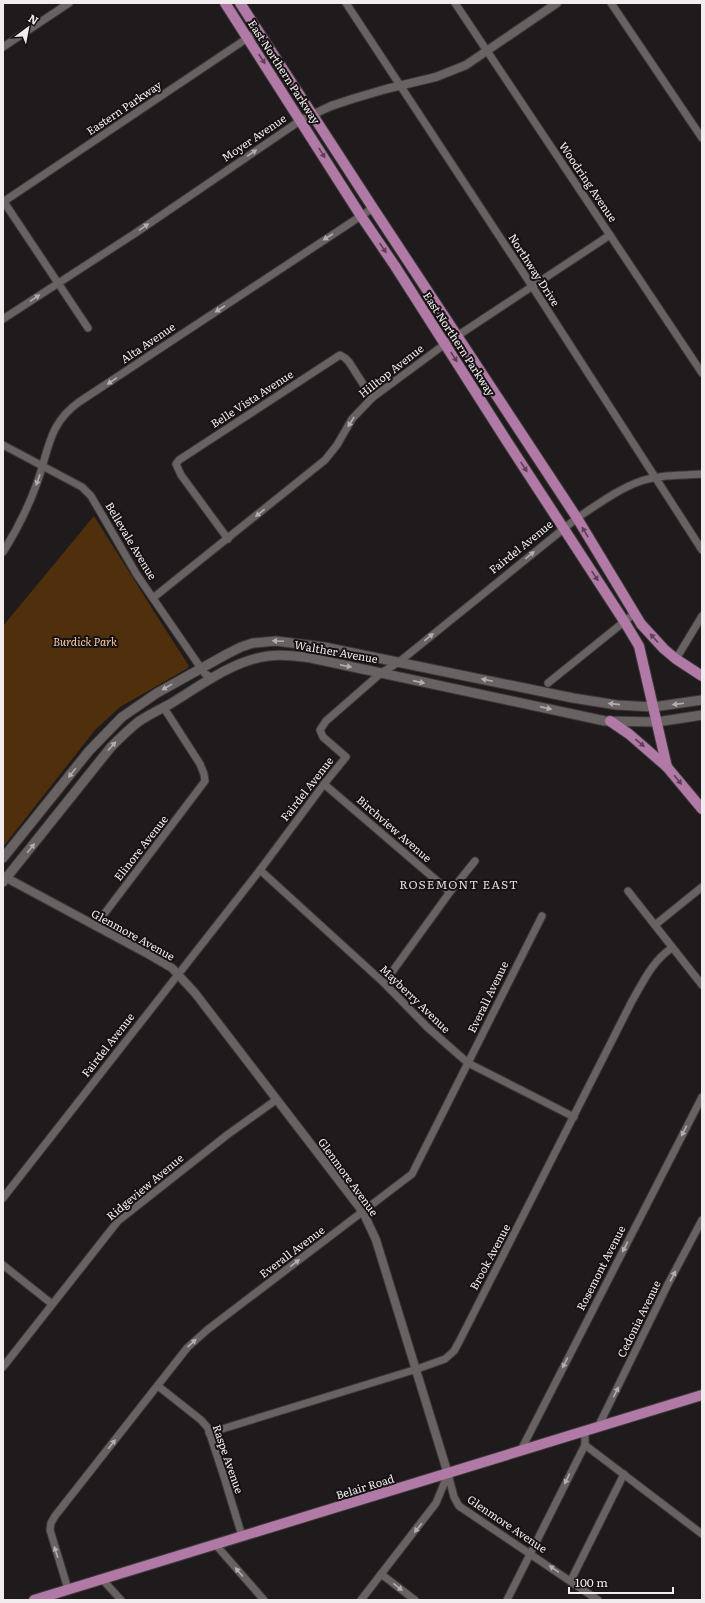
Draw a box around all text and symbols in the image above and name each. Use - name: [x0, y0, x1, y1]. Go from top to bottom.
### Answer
- north arrow: [8, 8, 48, 48]
- text: N: [26, 9, 42, 28]
- street label: East Northern Parkway: [245, 16, 325, 127]
- one-way arrow: [258, 54, 266, 64]
- street label: Eastern Parkway: [83, 76, 165, 138]
- street label: Moyer Avenue: [218, 109, 289, 165]
- street label: Woodring Avenue: [556, 138, 622, 225]
- one-way arrow: [318, 148, 326, 158]
- one-way arrow: [246, 149, 257, 157]
- one-way arrow: [139, 223, 150, 231]
- street label: Northway Drive: [505, 230, 564, 309]
- one-way arrow: [322, 234, 334, 241]
- one-way arrow: [379, 243, 387, 254]
- street label: East Northern Parkway: [420, 288, 500, 399]
- one-way arrow: [30, 294, 41, 302]
- one-way arrow: [215, 305, 225, 313]
- street label: Alta Avenue: [117, 318, 178, 366]
- street label: Hilltop Avenue: [355, 340, 426, 401]
- one-way arrow: [450, 352, 457, 363]
- street label: Belle Vista Avenue: [207, 365, 296, 431]
- one-way arrow: [107, 377, 117, 385]
- one-way arrow: [347, 416, 354, 428]
- one-way arrow: [520, 461, 527, 473]
- one-way arrow: [35, 475, 41, 487]
- street label: Bellevale Avenue: [102, 499, 162, 583]
- one-way arrow: [254, 508, 265, 517]
- street label: Fairdel Avenue: [485, 515, 556, 577]
- one-way arrow: [582, 526, 589, 538]
- one-way arrow: [524, 550, 535, 559]
- one-way arrow: [591, 570, 599, 581]
- park label: Burdick Park: [53, 633, 117, 649]
- one-way arrow: [424, 633, 434, 641]
- one-way arrow: [649, 633, 658, 643]
- street label: Walther Avenue: [293, 636, 380, 666]
- one-way arrow: [272, 638, 284, 645]
- one-way arrow: [339, 663, 352, 669]
- one-way arrow: [480, 676, 493, 682]
- one-way arrow: [412, 679, 425, 685]
- one-way arrow: [161, 684, 173, 691]
- one-way arrow: [608, 701, 620, 708]
- one-way arrow: [672, 701, 684, 707]
- one-way arrow: [540, 706, 552, 712]
- one-way arrow: [634, 738, 645, 747]
- one-way arrow: [108, 741, 117, 752]
- street label: Fairdel Avenue: [276, 753, 337, 824]
- one-way arrow: [67, 768, 76, 779]
- one-way arrow: [673, 774, 682, 785]
- street label: Birchview Avenue: [354, 791, 436, 865]
- street label: Elinore Avenue: [109, 811, 171, 884]
- one-way arrow: [26, 842, 35, 853]
- district label: ROSEMONT EAST: [399, 875, 519, 893]
- street label: Glenmore Avenue: [89, 905, 178, 964]
- street label: Everall Avenue: [463, 958, 511, 1035]
- street label: Mayberry Avenue: [377, 961, 455, 1036]
- street label: Fairdel Avenue: [77, 1009, 138, 1080]
- one-way arrow: [681, 1126, 687, 1137]
- street label: Glenmore Avenue: [315, 1134, 383, 1219]
- street label: Ridgeview Avenue: [102, 1149, 186, 1223]
- street label: Brook Avenue: [465, 1220, 513, 1292]
- street label: Everall Avenue: [255, 1221, 328, 1281]
- street label: Rosemont Avenue: [572, 1222, 629, 1313]
- one-way arrow: [621, 1241, 628, 1253]
- one-way arrow: [290, 1259, 301, 1268]
- one-way arrow: [670, 1270, 676, 1282]
- street label: Cedonia Avenue: [612, 1277, 664, 1360]
- one-way arrow: [187, 1338, 198, 1347]
- one-way arrow: [562, 1357, 568, 1368]
- one-way arrow: [612, 1387, 619, 1398]
- street label: Raspe Avenue: [210, 1422, 248, 1496]
- one-way arrow: [107, 1439, 116, 1450]
- street label: Belair Road: [334, 1470, 396, 1502]
- one-way arrow: [564, 1473, 570, 1485]
- street label: Glenmore Avenue: [464, 1490, 551, 1556]
- one-way arrow: [413, 1523, 422, 1533]
- one-way arrow: [53, 1546, 59, 1558]
- one-way arrow: [548, 1566, 560, 1573]
- one-way arrow: [234, 1567, 244, 1577]
- scale bar: [569, 1569, 673, 1595]
- text: 100 m: [575, 1573, 608, 1591]
- one-way arrow: [393, 1583, 404, 1591]

